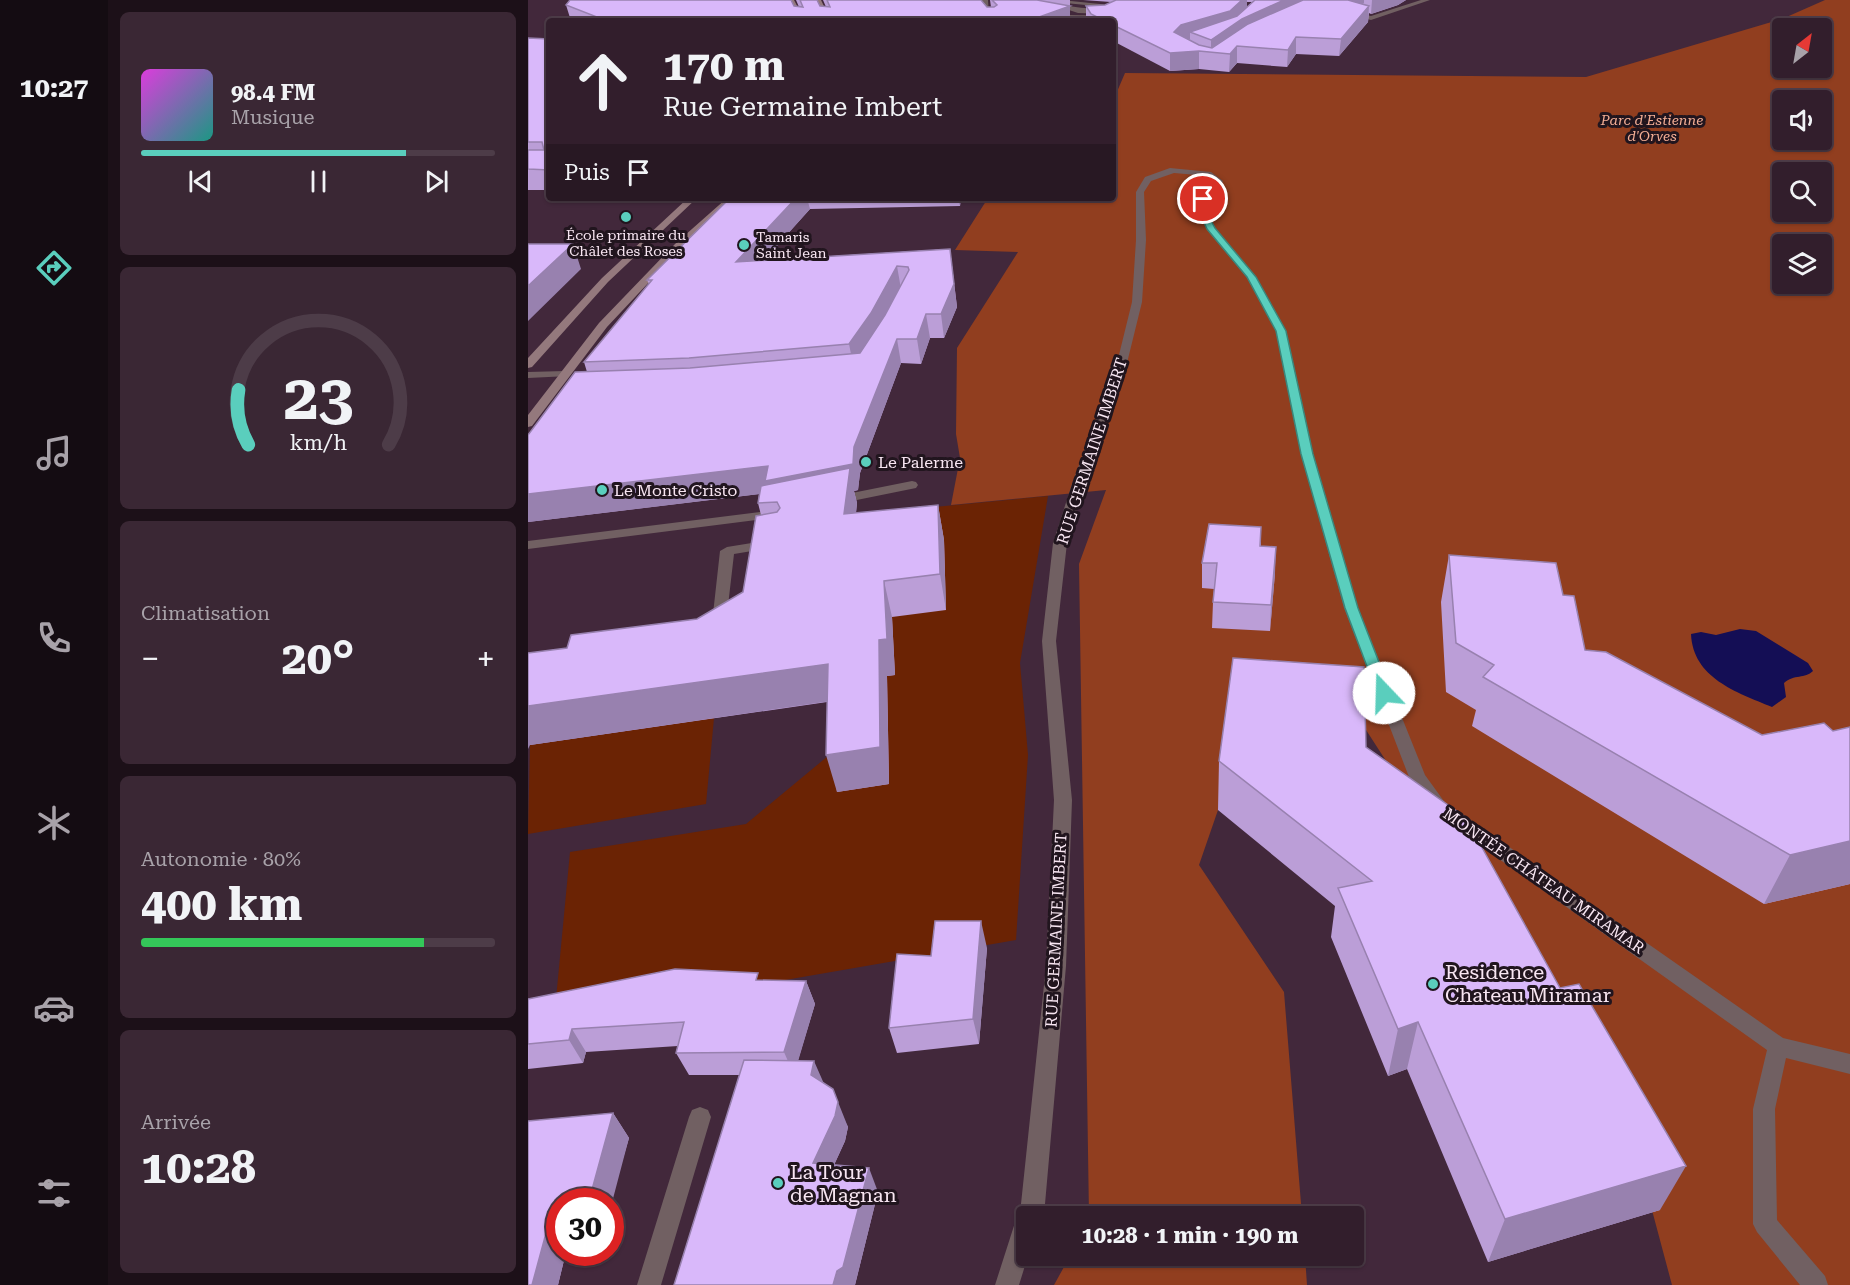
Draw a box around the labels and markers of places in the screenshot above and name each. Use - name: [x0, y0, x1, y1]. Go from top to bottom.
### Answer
- pin: [1177, 173, 1228, 224]
- marker: École primaire du Châlet des Roses: [619, 210, 633, 224]
- place label: École primaire du Châlet des Roses: [566, 227, 686, 259]
- place label: Tamaris Saint Jean: [756, 229, 827, 261]
- marker: Tamaris Saint Jean: [737, 238, 751, 252]
- place label: Le Palerme: [878, 453, 963, 472]
- marker: Le Palerme: [859, 455, 873, 469]
- place label: Le Monte Cristo: [614, 481, 737, 500]
- marker: Le Monte Cristo: [595, 483, 609, 497]
- place label: Residence Chateau Miramar: [1445, 960, 1611, 1007]
- marker: Residence Chateau Miramar: [1426, 977, 1440, 991]
- place label: La Tour de Magnan: [790, 1160, 897, 1207]
- marker: La Tour de Magnan: [771, 1176, 785, 1190]

